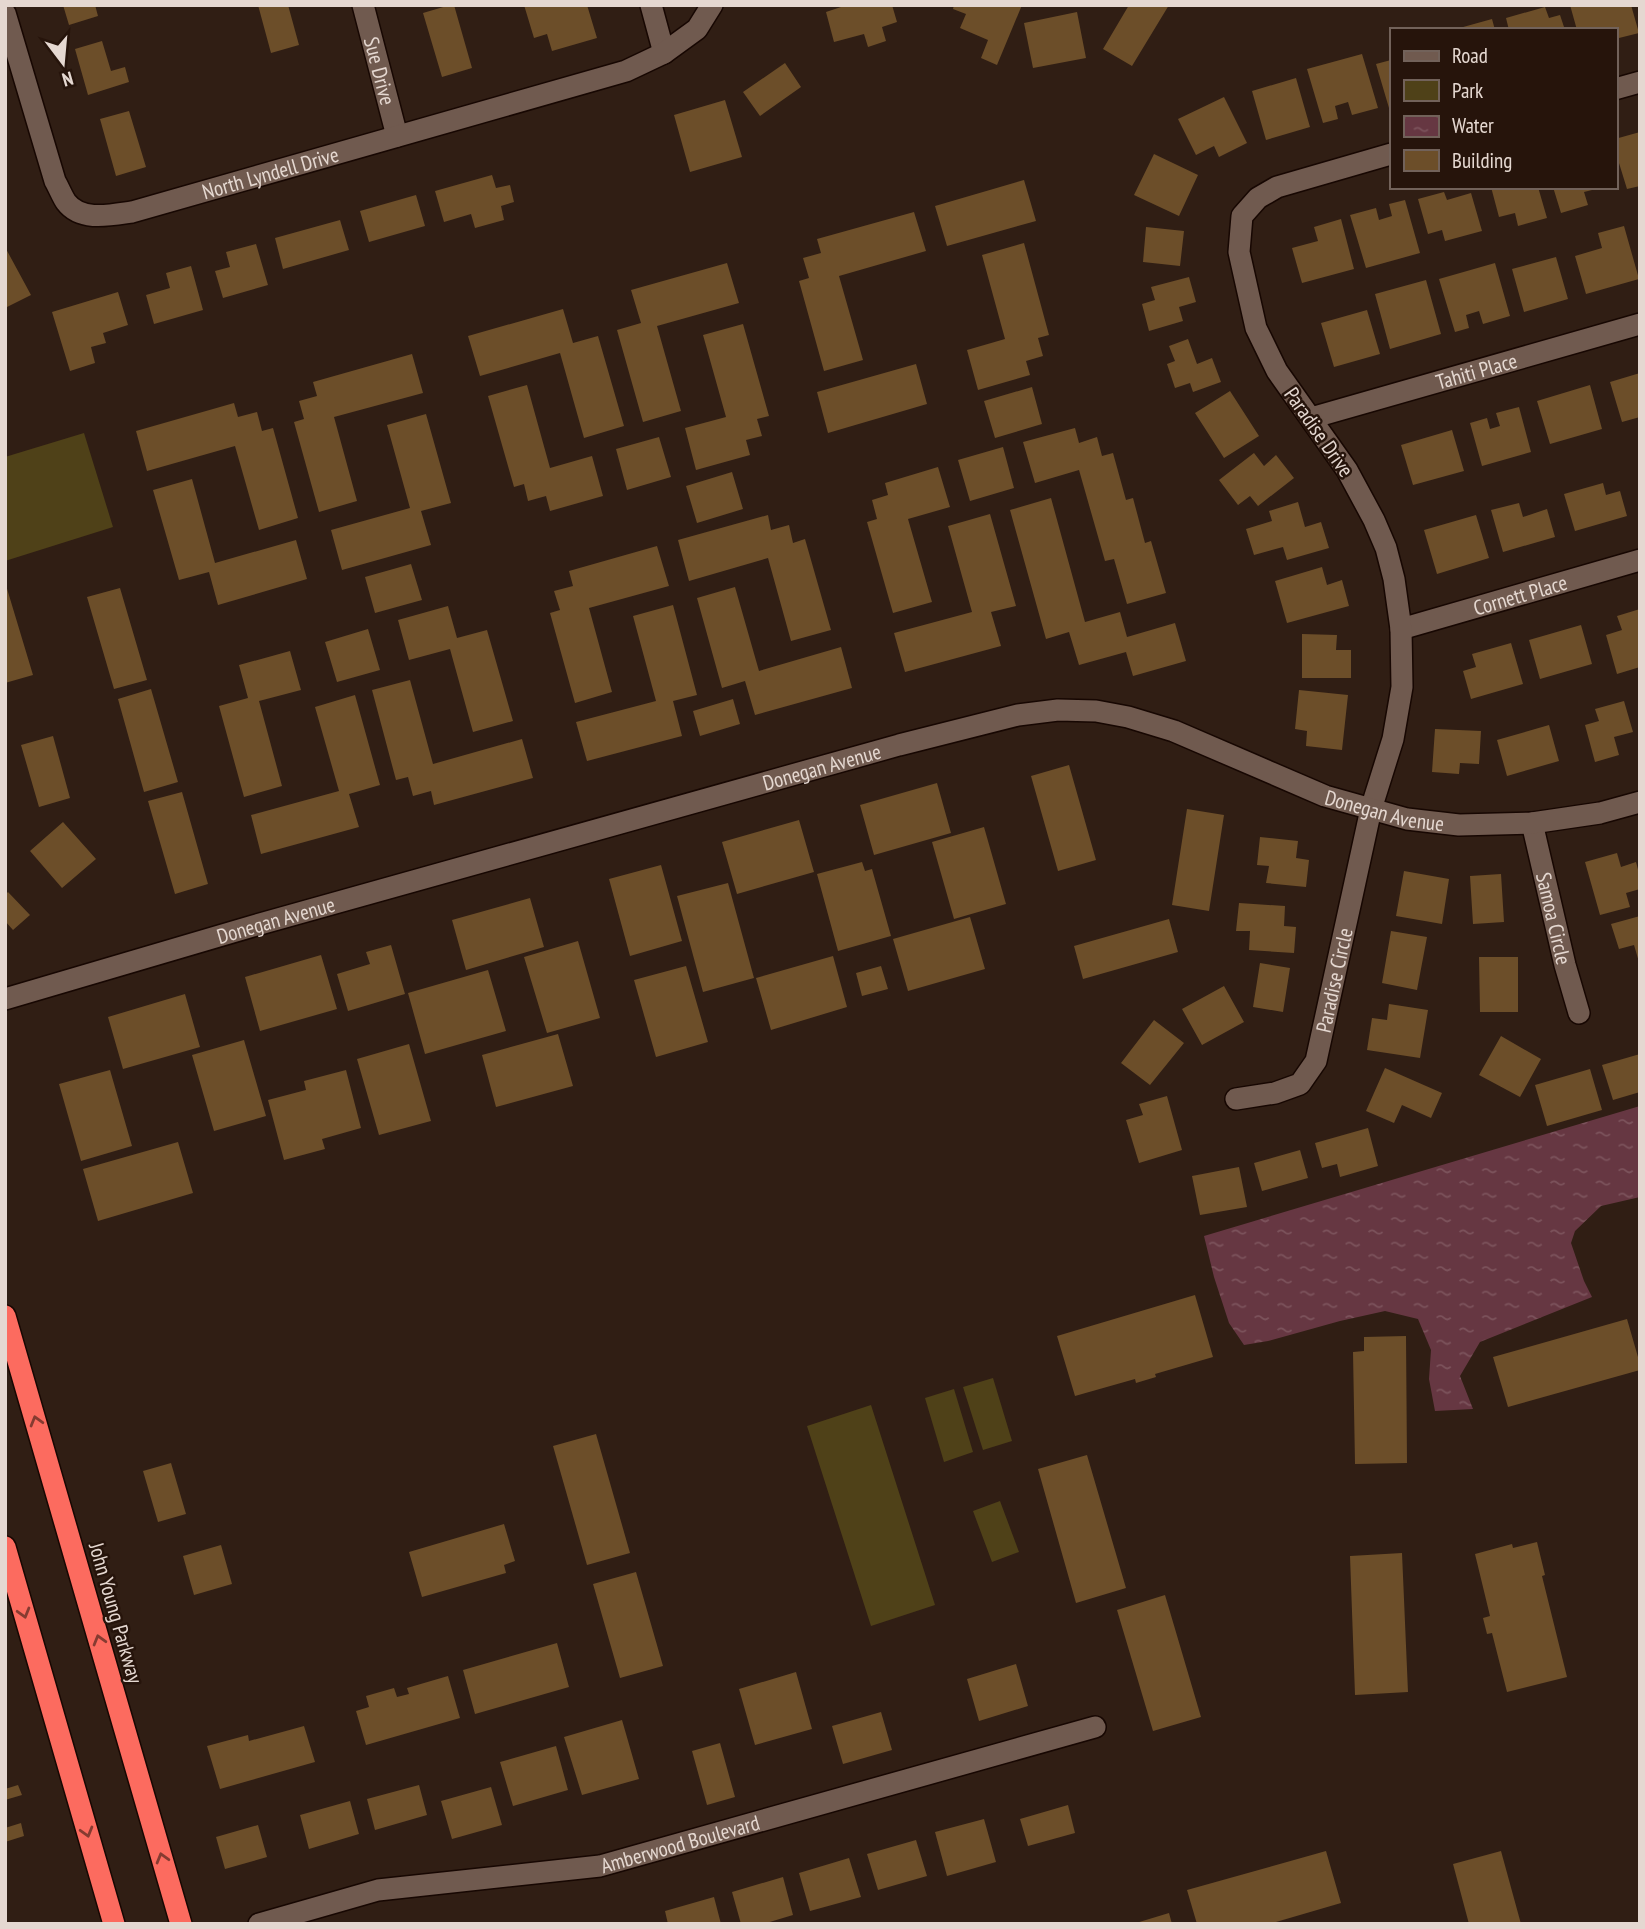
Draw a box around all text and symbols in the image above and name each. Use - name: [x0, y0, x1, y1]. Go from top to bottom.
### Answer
- north arrow: [28, 28, 98, 98]
- legend: [1390, 28, 1617, 189]
- street label: Sue Drive: [358, 34, 402, 108]
- text: Road: [1452, 42, 1488, 69]
- text: N: [59, 66, 76, 92]
- text: Park: [1452, 77, 1483, 104]
- text: Water: [1452, 112, 1494, 139]
- street label: North Lyndell Drive: [199, 140, 342, 205]
- text: Building: [1452, 147, 1512, 174]
- street label: Tahiti Place: [1433, 346, 1520, 395]
- street label: Paradise Drive: [1278, 382, 1360, 482]
- street label: Cornett Place: [1470, 568, 1570, 621]
- street label: Donegan Avenue: [759, 737, 884, 796]
- street label: Donegan Avenue: [1322, 783, 1445, 837]
- street label: Samoa Circle: [1530, 870, 1578, 967]
- street label: Donegan Avenue: [213, 890, 338, 949]
- street label: Paradise Circle: [1309, 925, 1358, 1035]
- one-way arrow: [29, 1415, 44, 1427]
- street label: John Young Parkway: [83, 1538, 149, 1687]
- one-way arrow: [16, 1607, 31, 1619]
- one-way arrow: [92, 1634, 107, 1646]
- street label: Amberwood Boulevard: [597, 1808, 762, 1879]
- one-way arrow: [79, 1825, 94, 1837]
- one-way arrow: [155, 1852, 170, 1864]

